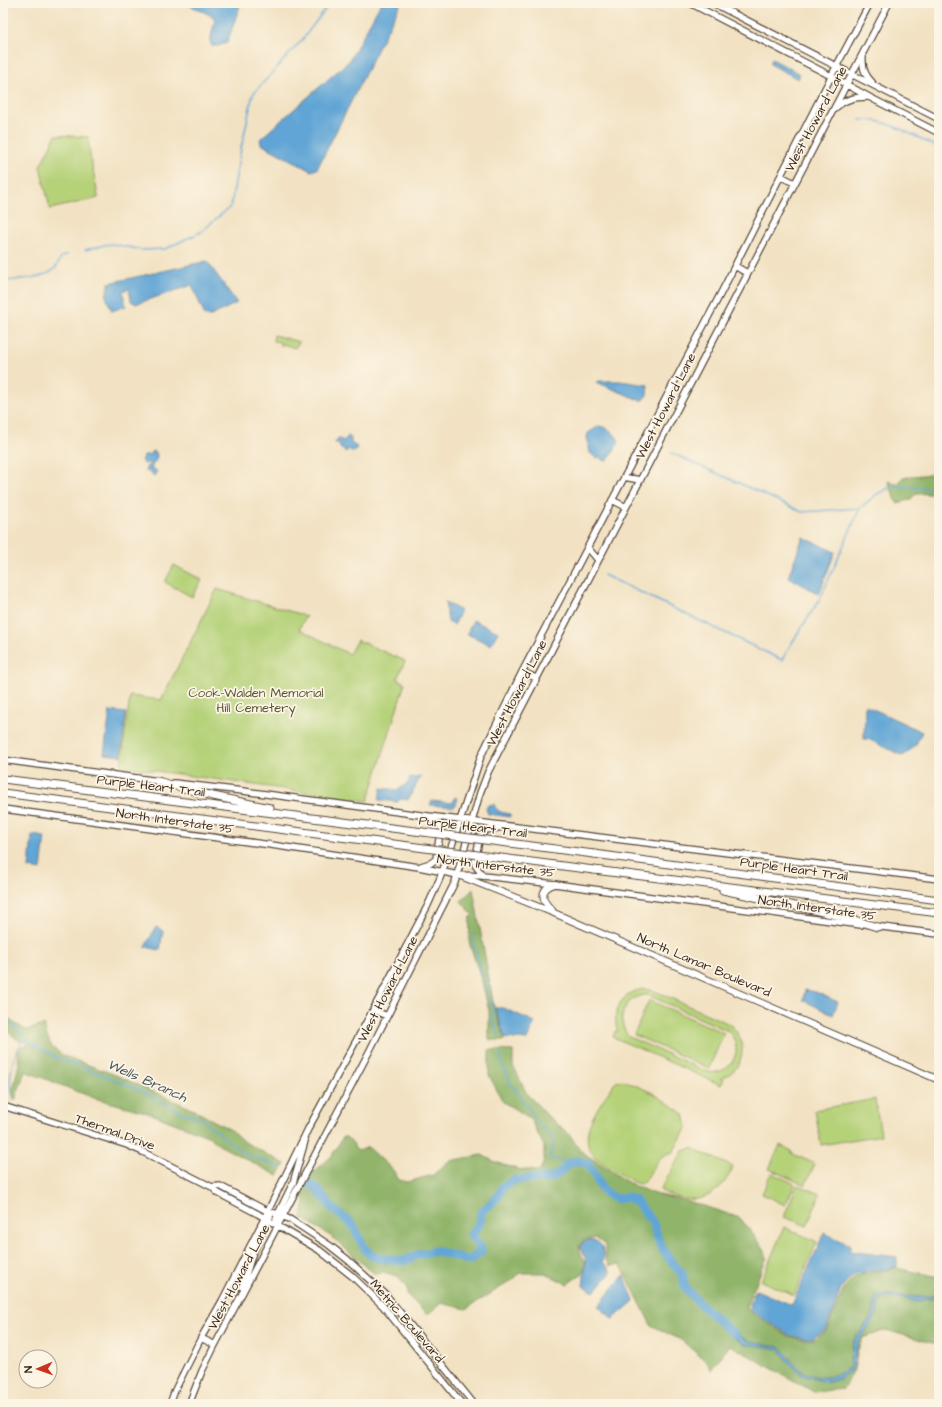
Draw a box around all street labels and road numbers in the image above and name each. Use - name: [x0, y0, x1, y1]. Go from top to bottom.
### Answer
- street label: West Howard Lane: [781, 63, 851, 175]
- street label: West Howard Lane: [631, 350, 701, 462]
- street label: West Howard Lane: [482, 637, 552, 749]
- street label: Purple Heart Trail: [96, 770, 206, 802]
- street label: North Interstate 35: [115, 804, 235, 838]
- street label: Purple Heart Trail: [418, 811, 528, 843]
- street label: North Interstate 35: [436, 850, 556, 882]
- street label: Purple Heart Trail: [739, 853, 849, 885]
- street label: North Interstate 35: [757, 891, 877, 925]
- street label: North Lamar Boulevard: [634, 929, 774, 1001]
- street label: West Howard Lane: [353, 933, 423, 1045]
- street label: Thermal Drive: [72, 1109, 158, 1155]
- street label: West Howard Lane: [204, 1221, 274, 1333]
- street label: Metric Boulevard: [366, 1275, 448, 1367]

